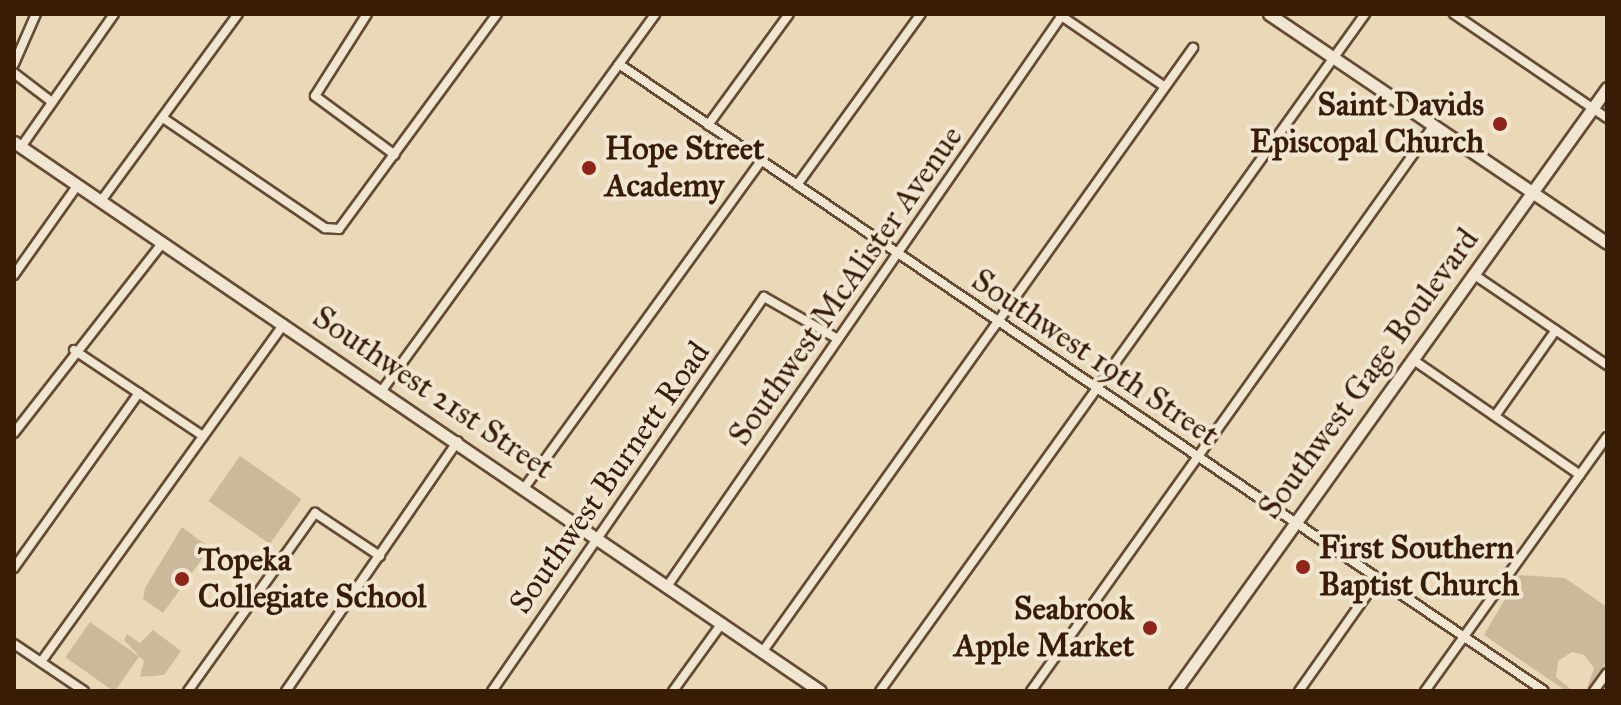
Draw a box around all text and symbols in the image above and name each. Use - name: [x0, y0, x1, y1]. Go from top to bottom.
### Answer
- place label: Saint Davids Episcopal Church: [1250, 87, 1484, 162]
- marker: Saint Davids Episcopal Church: [1491, 115, 1509, 133]
- street label: Southwest McAlister Avenue: [721, 119, 971, 453]
- place label: Hope Street Academy: [605, 131, 764, 206]
- marker: Hope Street Academy: [580, 159, 598, 177]
- street label: Southwest Gage Boulevard: [1251, 221, 1487, 527]
- street label: Southwest 19th Street: [964, 261, 1226, 455]
- street label: Southwest 21st Street: [305, 298, 561, 488]
- street label: Southwest Burnett Road: [502, 335, 718, 621]
- place label: First Southern Baptist Church: [1319, 530, 1519, 605]
- place label: Topeka Collegiate School: [198, 542, 426, 617]
- marker: First Southern Baptist Church: [1294, 558, 1312, 576]
- marker: Topeka Collegiate School: [173, 570, 191, 588]
- place label: Seabrook Apple Market: [954, 591, 1134, 666]
- marker: Seabrook Apple Market: [1141, 619, 1159, 637]

